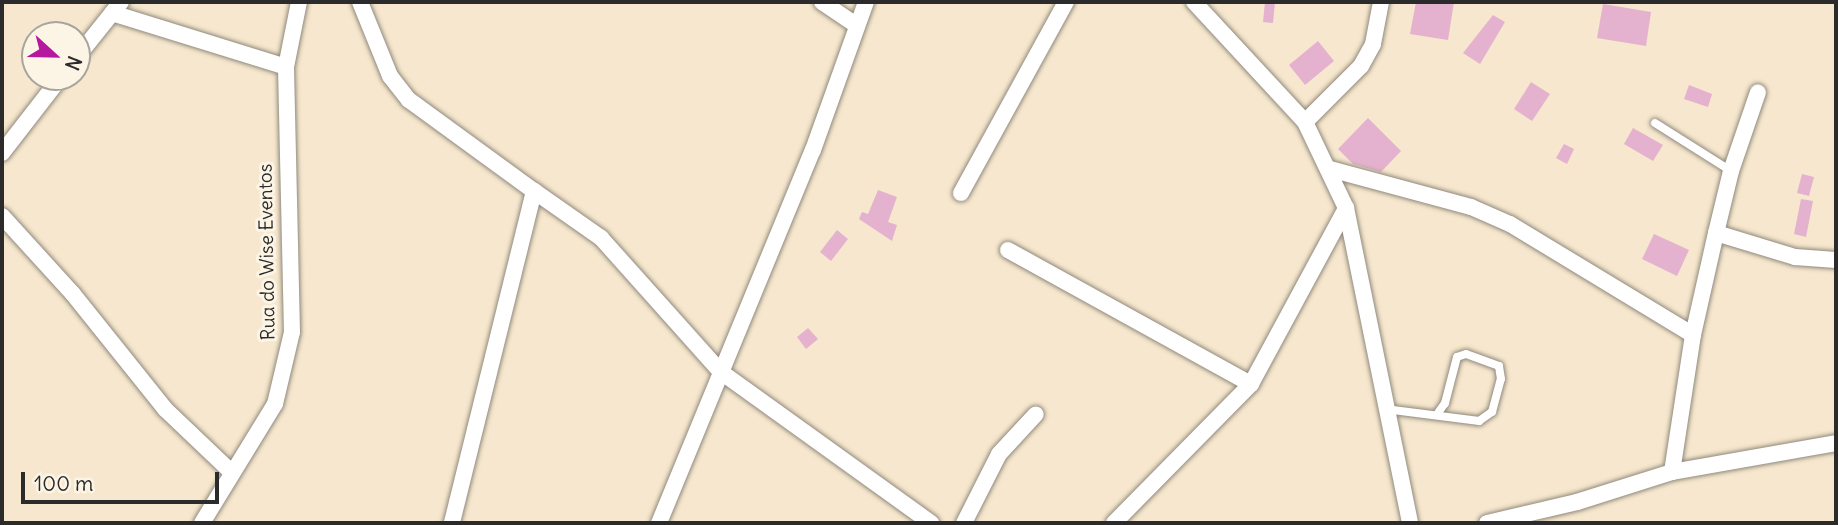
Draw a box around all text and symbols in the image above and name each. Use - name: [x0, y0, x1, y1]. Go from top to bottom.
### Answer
- north arrow: [21, 21, 91, 91]
- text: N: [60, 53, 87, 74]
- street label: Rua do Wise Eventos: [254, 164, 280, 340]
- scale bar: [24, 458, 222, 502]
- text: 100 m: [34, 470, 93, 497]

